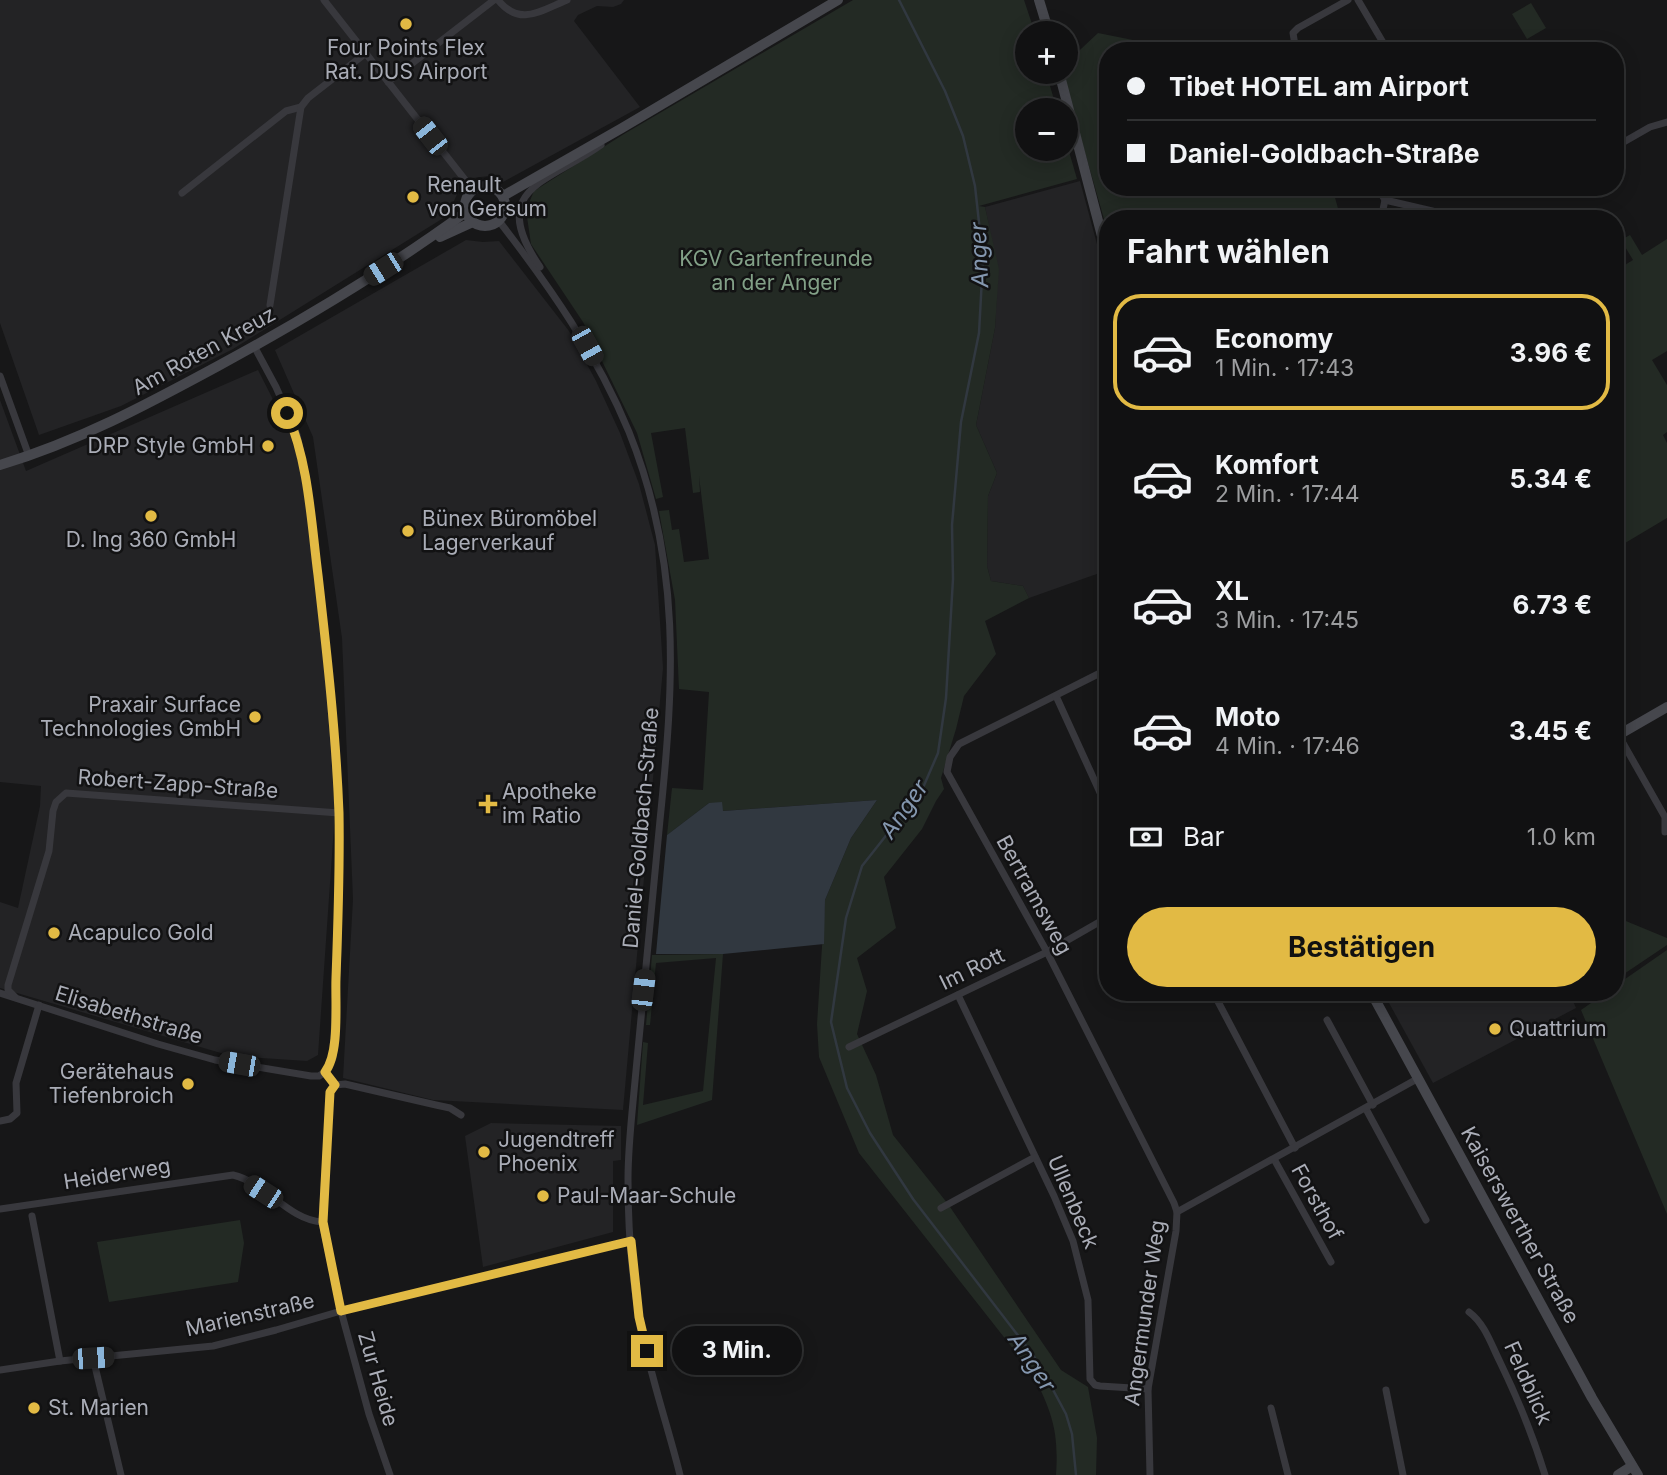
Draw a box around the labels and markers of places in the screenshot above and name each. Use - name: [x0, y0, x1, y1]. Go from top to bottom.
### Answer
- marker: Four Points Flex Rat. DUS Airport: [398, 16, 414, 32]
- place label: Four Points Flex Rat. DUS Airport: [325, 35, 487, 84]
- place label: Renault von Gersum: [427, 172, 547, 221]
- marker: Renault von Gersum: [405, 189, 421, 205]
- place label: DRP Style GmbH: [88, 433, 254, 458]
- marker: DRP Style GmbH: [260, 438, 276, 454]
- place label: Bünex Büromöbel Lagerverkauf: [422, 506, 597, 555]
- marker: D. Ing 360 GmbH: [143, 508, 159, 524]
- marker: Bünex Büromöbel Lagerverkauf: [400, 523, 416, 539]
- place label: D. Ing 360 GmbH: [66, 527, 236, 552]
- place label: Praxair Surface Technologies GmbH: [40, 692, 241, 741]
- marker: Praxair Surface Technologies GmbH: [247, 709, 263, 725]
- place label: Apotheke im Ratio: [502, 779, 597, 828]
- marker: Apotheke im Ratio: [480, 796, 496, 812]
- place label: Acapulco Gold: [68, 920, 214, 945]
- marker: Acapulco Gold: [46, 925, 62, 941]
- place label: Quattrium: [1509, 1016, 1607, 1041]
- marker: Quattrium: [1487, 1021, 1503, 1037]
- place label: Gerätehaus Tiefenbroich: [49, 1059, 174, 1108]
- marker: Gerätehaus Tiefenbroich: [180, 1076, 196, 1092]
- place label: Jugendtreff Phoenix: [498, 1127, 615, 1176]
- marker: Jugendtreff Phoenix: [476, 1144, 492, 1160]
- place label: Paul-Maar-Schule: [557, 1183, 736, 1208]
- marker: Paul-Maar-Schule: [535, 1188, 551, 1204]
- place label: St. Marien: [48, 1395, 149, 1420]
- marker: St. Marien: [26, 1400, 42, 1416]

